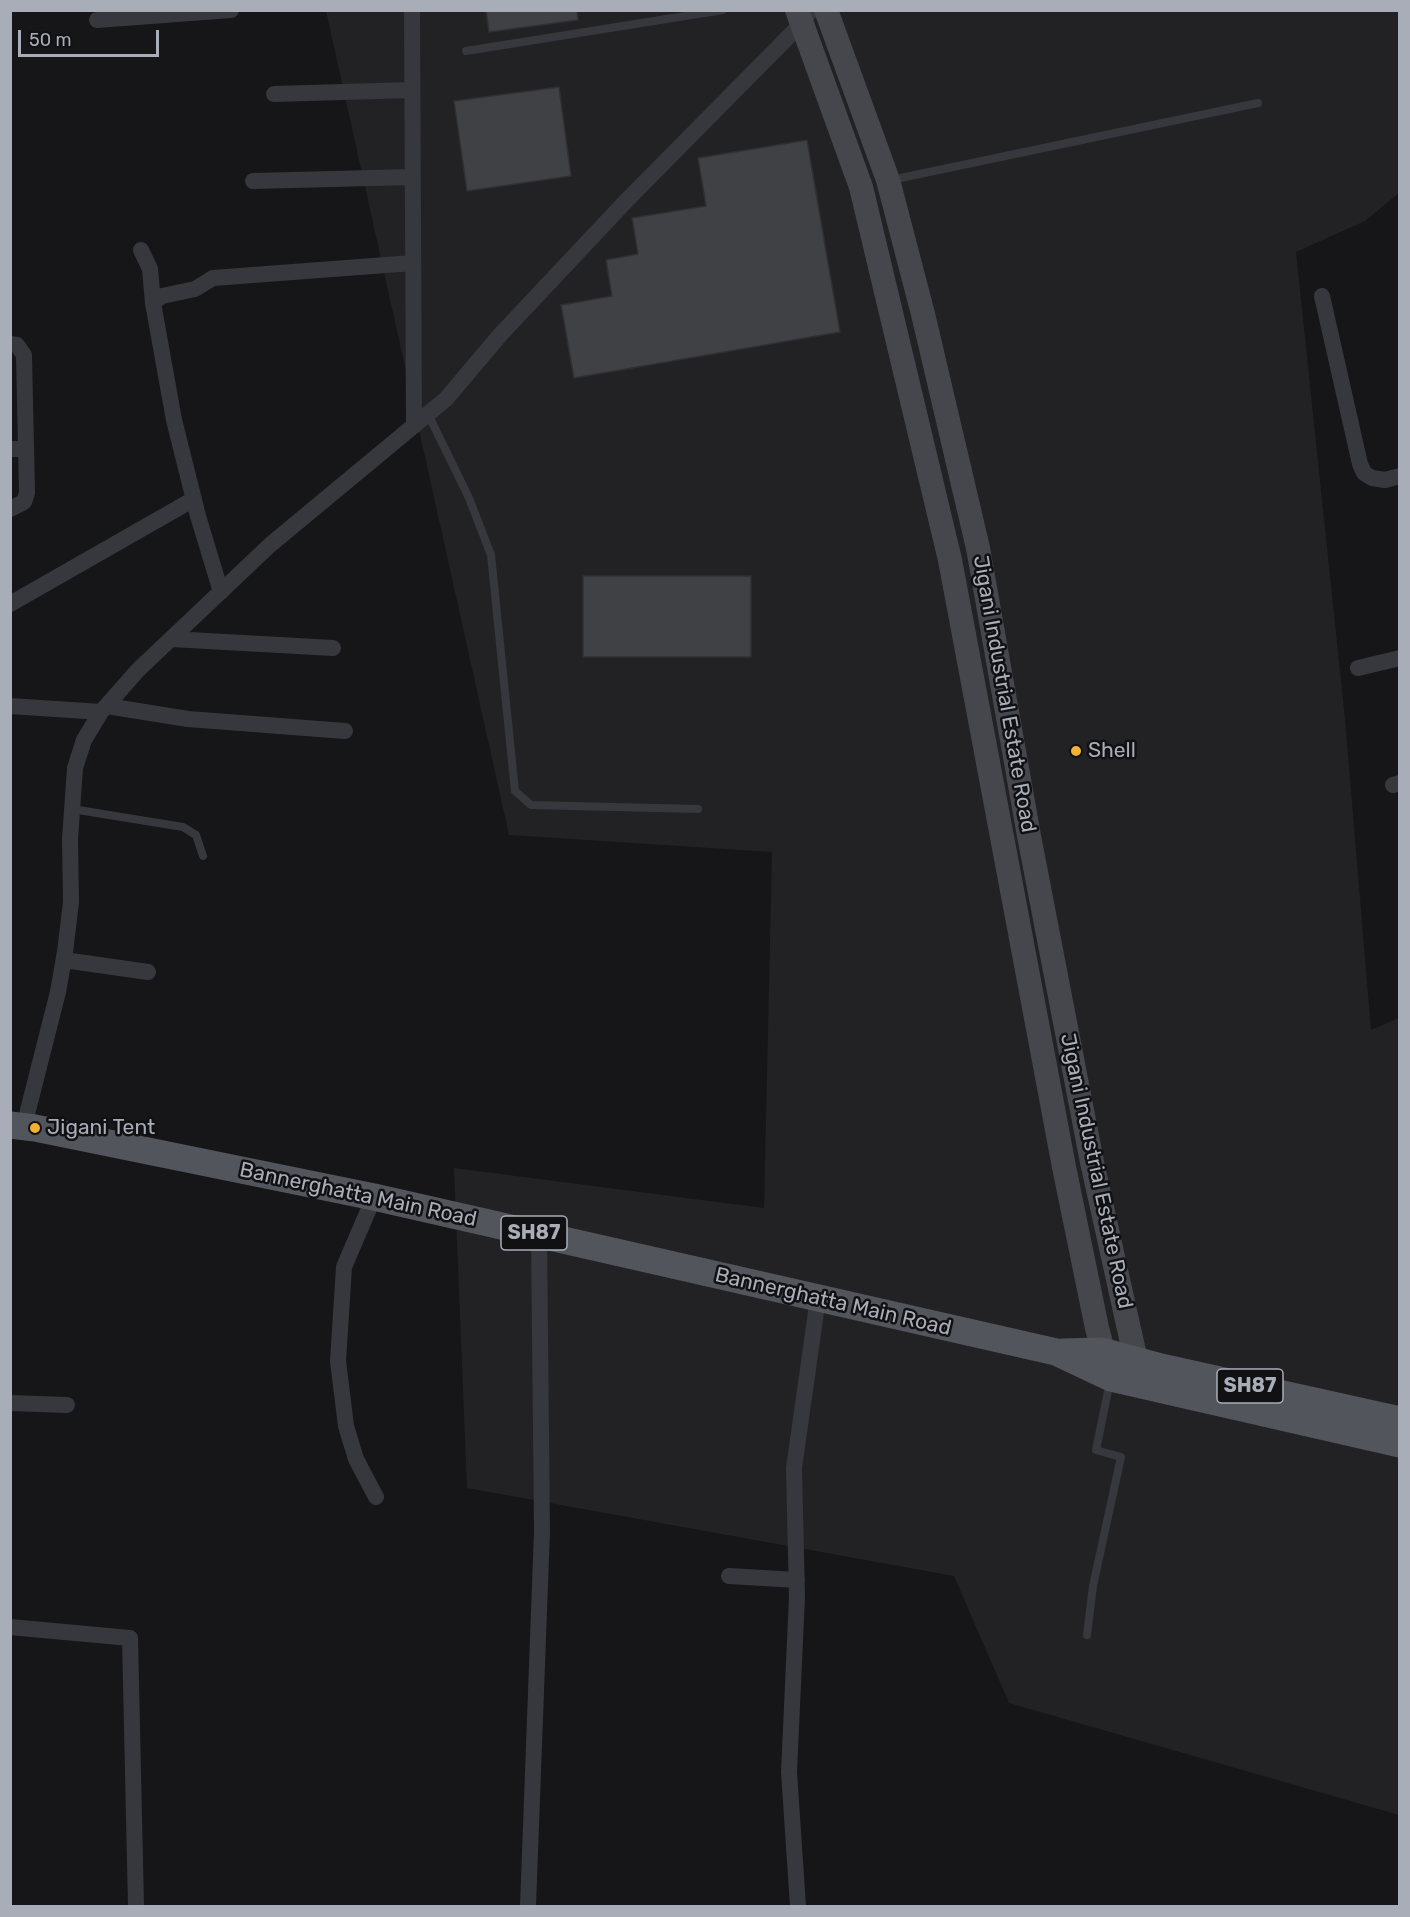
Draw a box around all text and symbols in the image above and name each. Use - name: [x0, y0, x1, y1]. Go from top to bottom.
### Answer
- scale bar: [21, 18, 162, 56]
- text: 50 m: [29, 29, 72, 51]
- street label: Jigani Industrial Estate Road: [967, 554, 1041, 834]
- place label: Shell: [1088, 738, 1136, 764]
- marker: Shell: [1069, 744, 1083, 758]
- street label: Jigani Industrial Estate Road: [1054, 1031, 1138, 1311]
- place label: Jigani Tent: [47, 1115, 155, 1141]
- marker: Jigani Tent: [28, 1121, 42, 1135]
- street label: Bannerghatta Main Road: [237, 1158, 479, 1232]
- road number: SH87: [501, 1216, 567, 1250]
- street label: Bannerghatta Main Road: [712, 1263, 954, 1341]
- road number: SH87: [1217, 1369, 1283, 1403]

